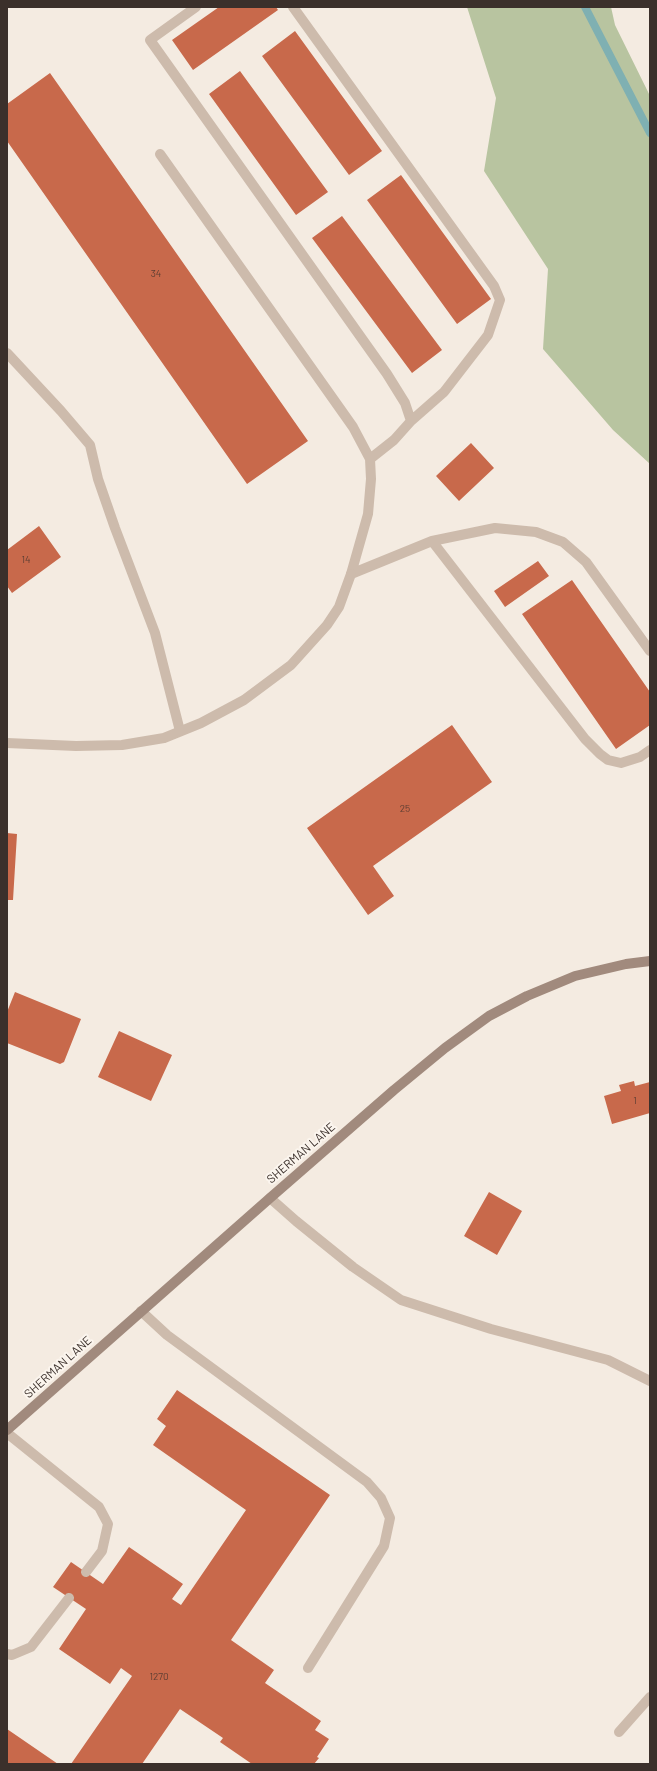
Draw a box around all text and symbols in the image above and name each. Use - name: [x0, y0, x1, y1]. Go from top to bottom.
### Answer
- house number: 34: [151, 268, 161, 280]
- house number: 14: [21, 554, 31, 566]
- house number: 25: [400, 803, 410, 815]
- house number: 1: [633, 1095, 637, 1107]
- street label: SHERMAN LANE: [264, 1119, 338, 1187]
- street label: SHERMAN LANE: [21, 1333, 95, 1401]
- house number: 1270: [149, 1671, 169, 1683]

